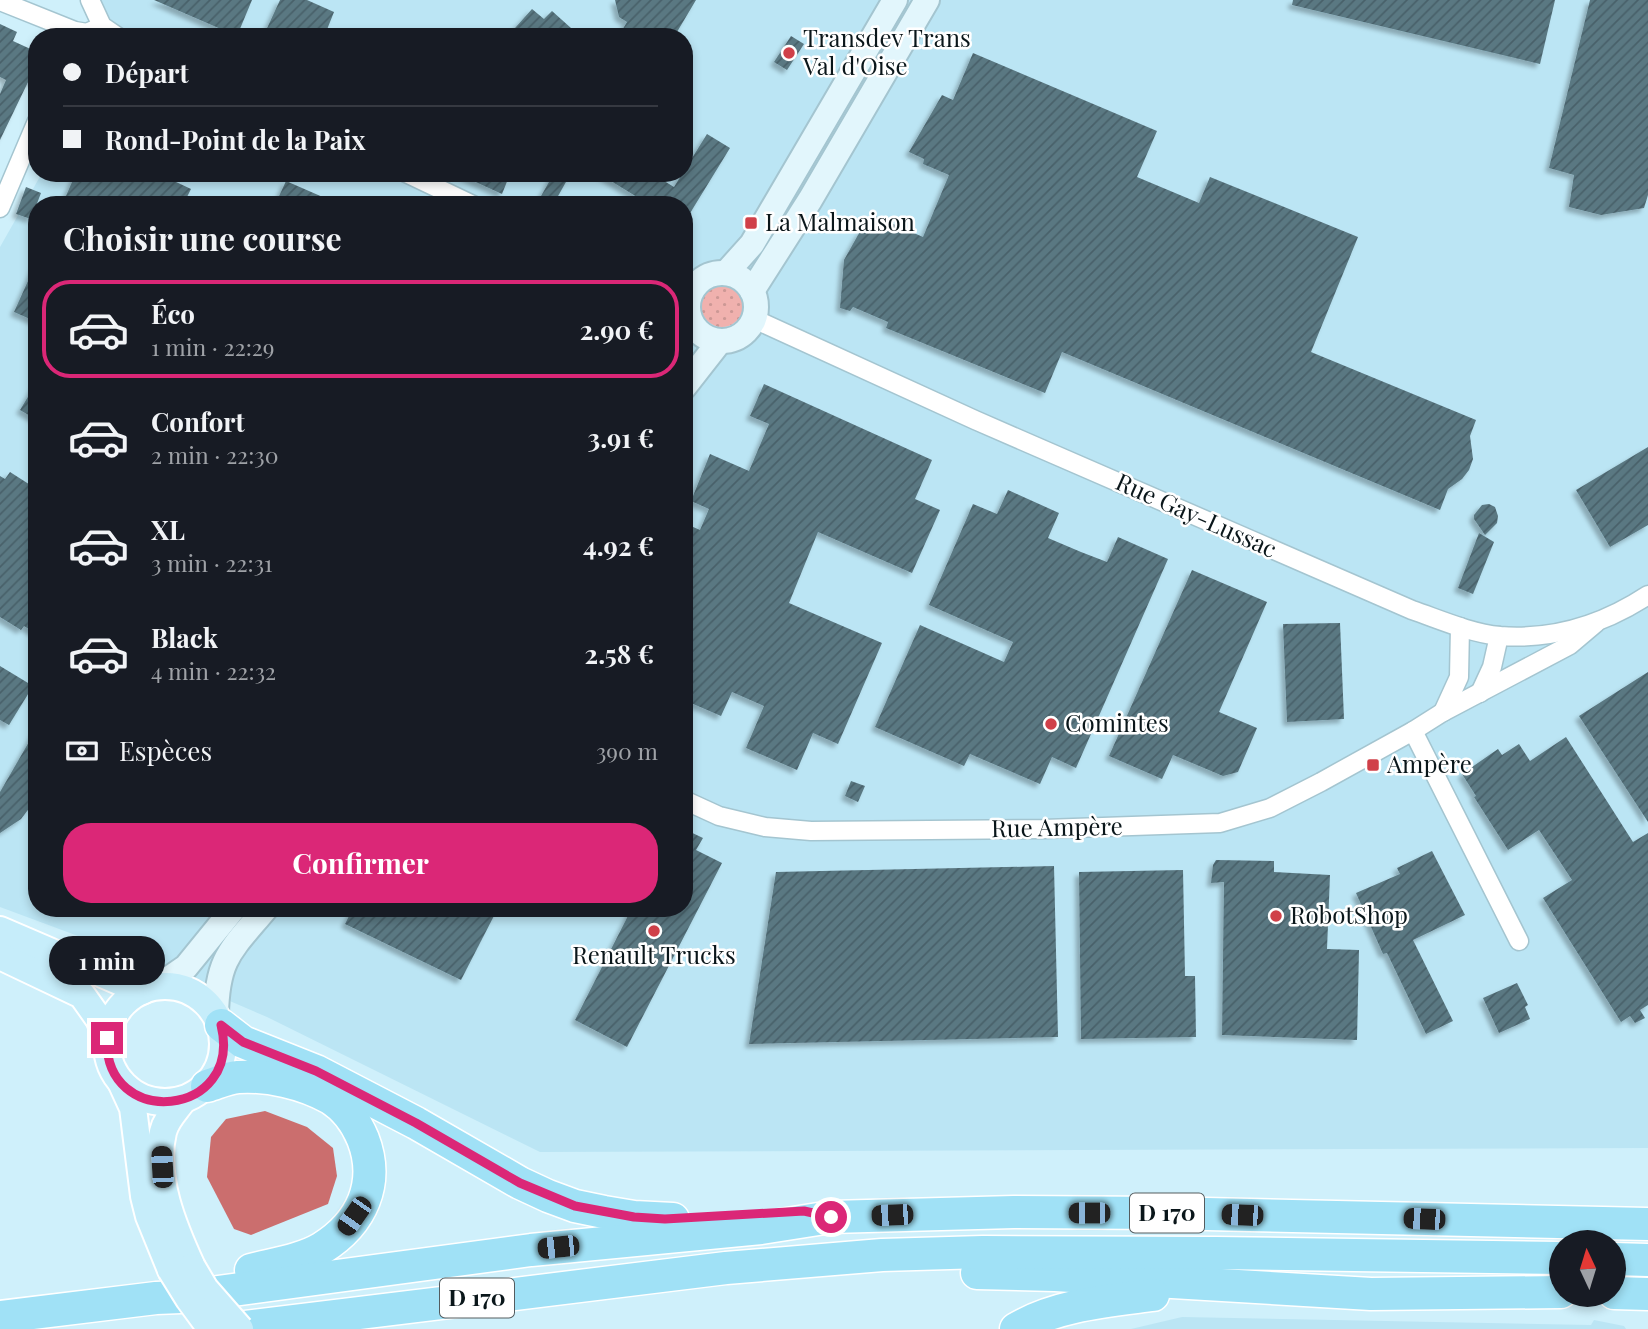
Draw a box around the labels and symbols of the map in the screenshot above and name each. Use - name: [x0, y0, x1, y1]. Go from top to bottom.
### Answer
- place label: Transdev Trans Val d'Oise: [802, 21, 971, 81]
- marker: Transdev Trans Val d'Oise: [781, 45, 797, 61]
- place label: La Malmaison: [765, 205, 915, 237]
- marker: La Malmaison: [743, 215, 759, 231]
- street label: Rue Gay-Lussac: [1111, 464, 1282, 564]
- place label: Comintes: [1065, 706, 1169, 738]
- marker: Comintes: [1043, 716, 1059, 732]
- place label: Ampère: [1386, 747, 1472, 779]
- marker: Ampère: [1365, 757, 1381, 773]
- street label: Rue Ampère: [991, 809, 1123, 843]
- place label: RobotShop: [1290, 898, 1408, 930]
- marker: RobotShop: [1268, 908, 1284, 924]
- marker: Renault Trucks: [646, 923, 662, 939]
- callout: 1 min: [49, 936, 165, 986]
- place label: Renault Trucks: [572, 938, 736, 970]
- route end: [91, 1022, 123, 1054]
- car: [151, 1145, 174, 1189]
- car: [334, 1193, 375, 1239]
- road number: D 170: [1130, 1194, 1204, 1232]
- route start: [815, 1201, 847, 1233]
- car: [1069, 1203, 1111, 1224]
- car: [871, 1204, 914, 1226]
- car: [1221, 1204, 1264, 1226]
- car: [1403, 1208, 1446, 1230]
- north arrow: [1549, 1230, 1626, 1307]
- car: [537, 1234, 580, 1260]
- road number: D 170: [440, 1278, 514, 1317]

